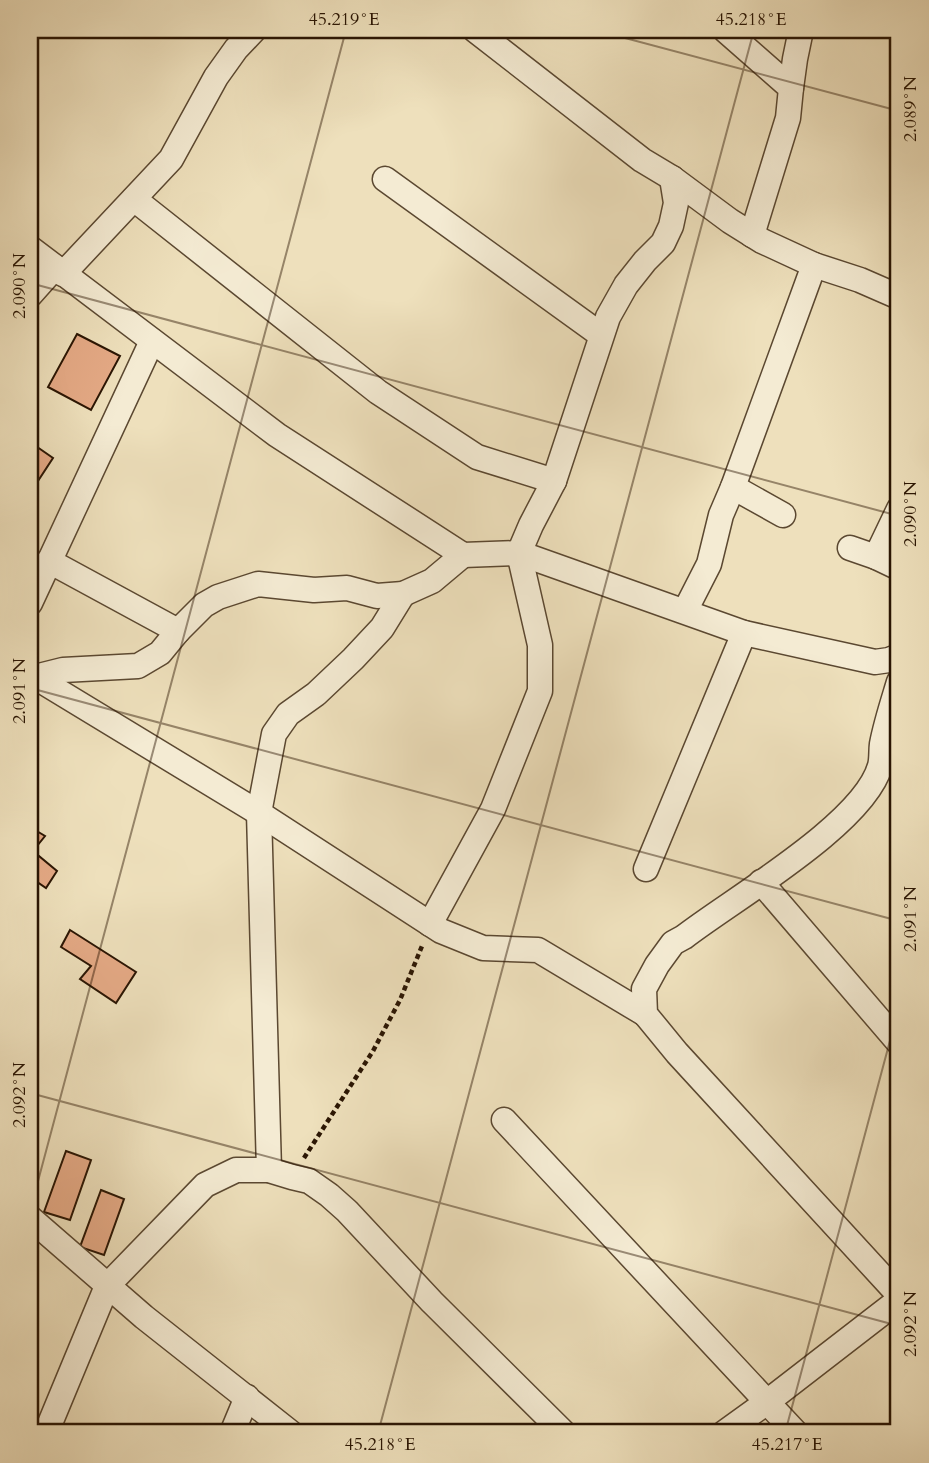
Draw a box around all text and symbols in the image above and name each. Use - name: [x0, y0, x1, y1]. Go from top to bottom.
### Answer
- text: 45.219°E: [309, 7, 380, 32]
- text: 45.218°E: [716, 7, 787, 32]
- text: 2.089°N: [898, 75, 923, 142]
- text: 2.090°N: [7, 252, 32, 319]
- text: 2.090°N: [898, 480, 923, 547]
- text: 2.091°N: [7, 657, 32, 724]
- text: 2.091°N: [898, 885, 923, 952]
- text: 2.092°N: [7, 1061, 32, 1128]
- text: 2.092°N: [898, 1290, 923, 1357]
- text: 45.218°E: [345, 1432, 416, 1457]
- text: 45.217°E: [752, 1432, 823, 1457]

